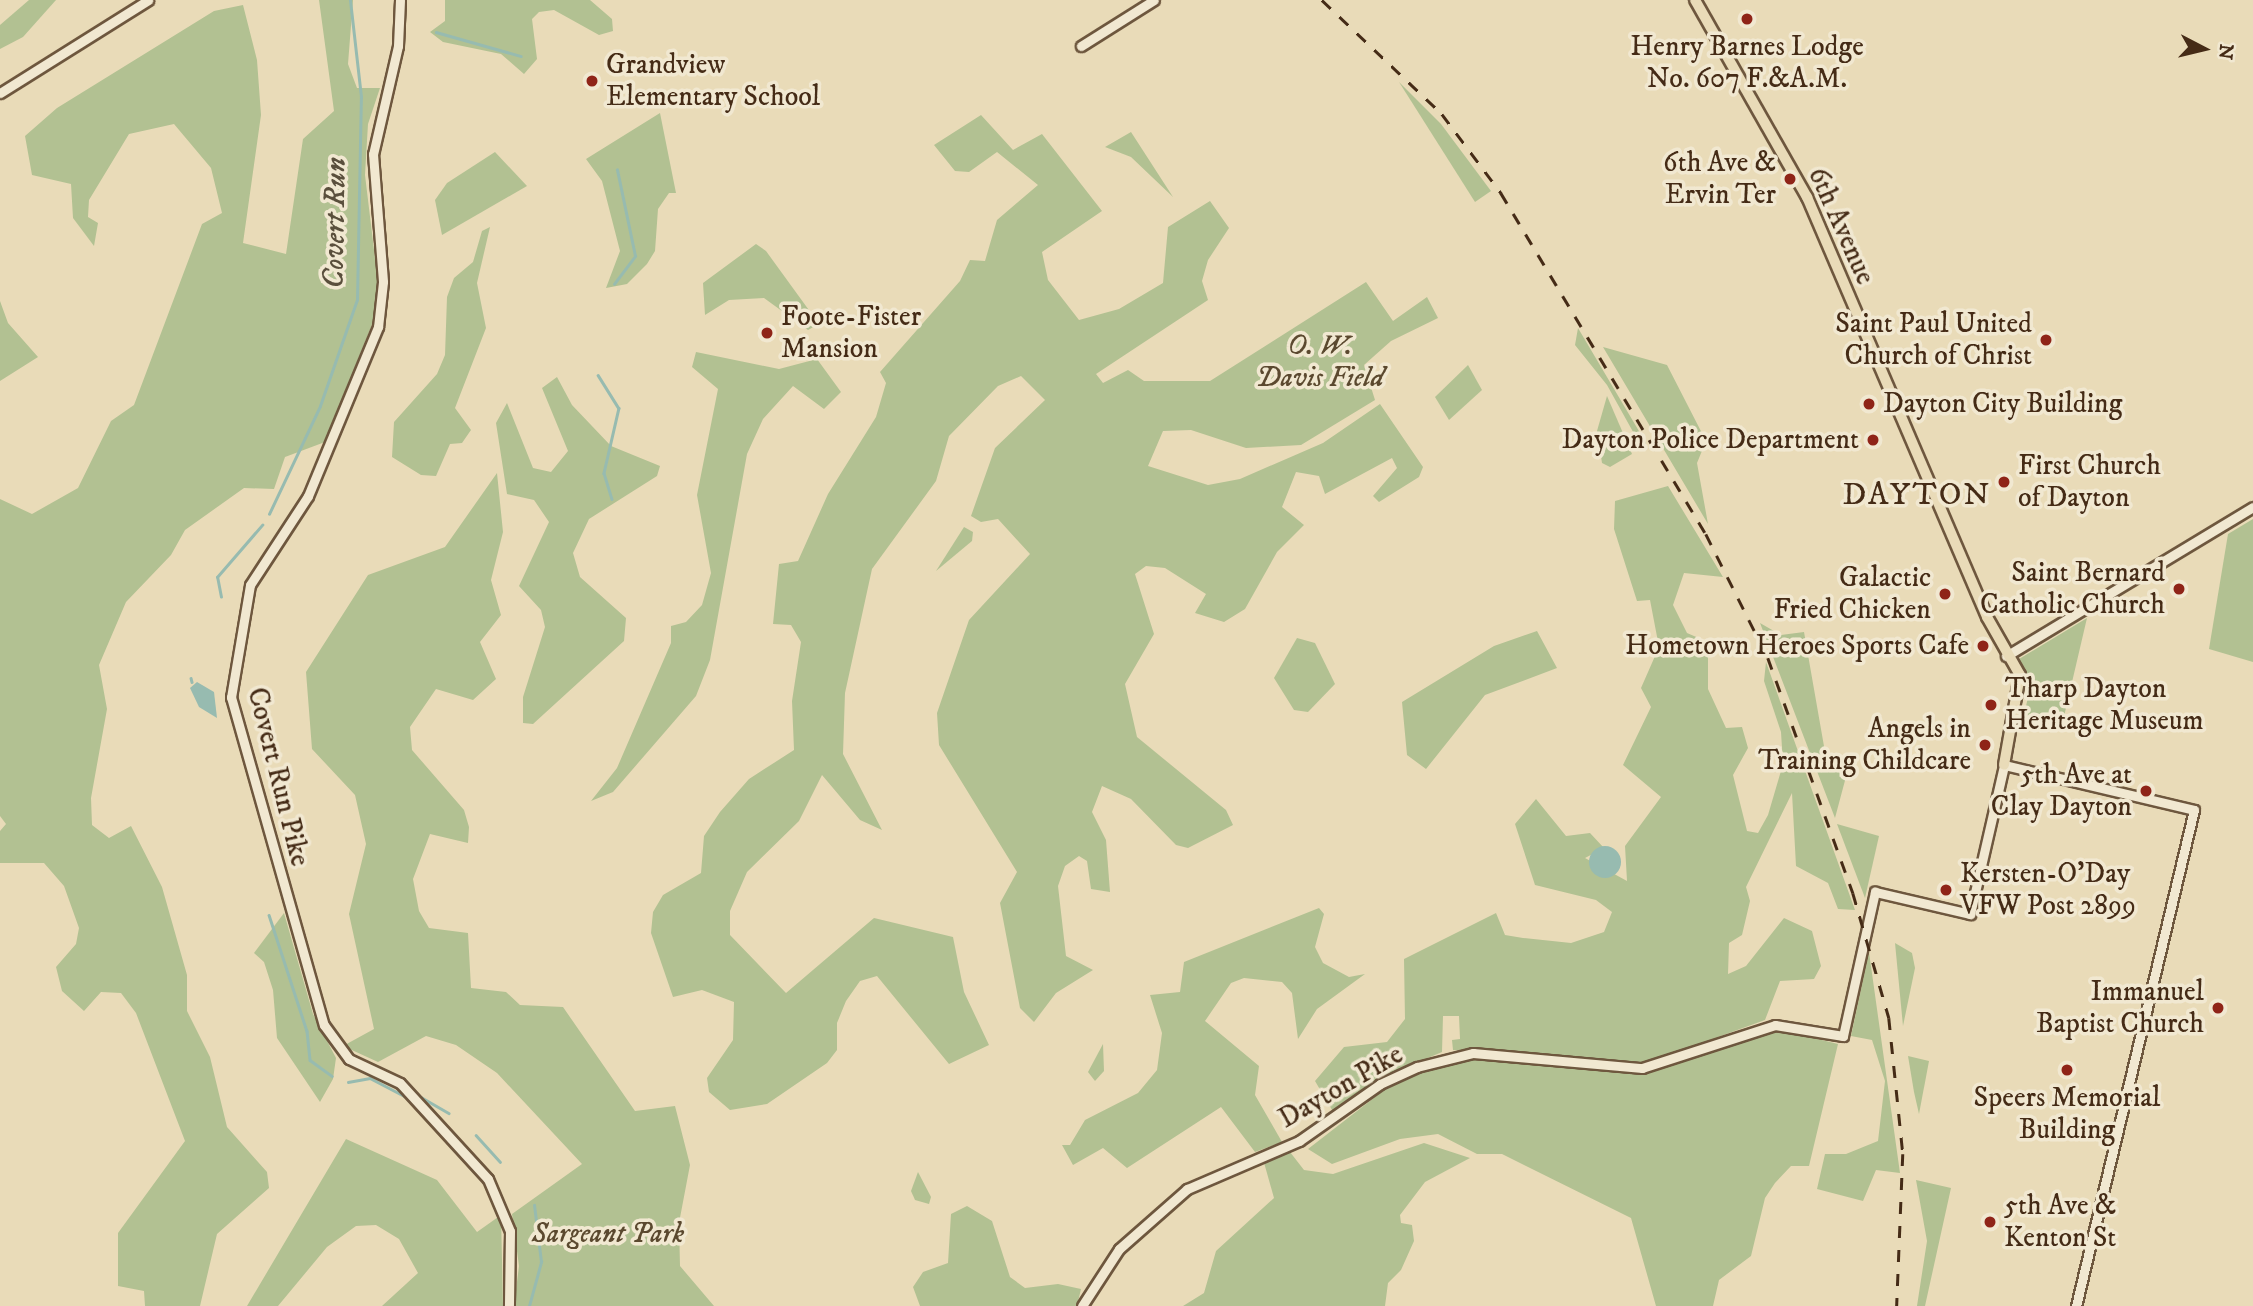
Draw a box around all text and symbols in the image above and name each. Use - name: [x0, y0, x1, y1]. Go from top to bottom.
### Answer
- marker: Henry Barnes Lodge No. 607 F.&A.M.: [1739, 11, 1755, 27]
- north arrow: [2169, 14, 2239, 84]
- place label: Henry Barnes Lodge No. 607 F.&A.M.: [1630, 30, 1864, 96]
- text: N: [2213, 42, 2238, 61]
- place label: Grandview Elementary School: [606, 48, 820, 114]
- marker: Grandview Elementary School: [584, 73, 600, 89]
- place label: 6th Ave & Ervin Ter: [1663, 146, 1776, 212]
- water label: Covert Run: [317, 157, 355, 289]
- street label: 6th Avenue: [1800, 162, 1882, 290]
- marker: 6th Ave & Ervin Ter: [1782, 171, 1798, 187]
- place label: Foote-Fister Mansion: [781, 300, 921, 366]
- place label: Saint Paul United Church of Christ: [1835, 307, 2032, 373]
- marker: Foote-Fister Mansion: [759, 325, 775, 341]
- park label: O. W. Davis Field: [1256, 329, 1384, 395]
- marker: Saint Paul United Church of Christ: [2038, 332, 2054, 348]
- place label: Dayton City Building: [1883, 387, 2122, 421]
- marker: Dayton City Building: [1861, 396, 1877, 412]
- place label: Dayton Police Department: [1562, 423, 1859, 457]
- marker: Dayton Police Department: [1865, 432, 1881, 448]
- place label: First Church of Dayton: [2018, 449, 2161, 515]
- marker: First Church of Dayton: [1996, 474, 2012, 490]
- district label: DAYTON: [1843, 476, 1991, 514]
- place label: Saint Bernard Catholic Church: [1980, 556, 2165, 622]
- place label: Galactic Fried Chicken: [1774, 561, 1931, 627]
- marker: Saint Bernard Catholic Church: [2171, 581, 2187, 597]
- marker: Galactic Fried Chicken: [1937, 586, 1953, 602]
- place label: Hometown Heroes Sports Cafe: [1625, 629, 1969, 663]
- marker: Hometown Heroes Sports Cafe: [1975, 638, 1991, 654]
- place label: Tharp Dayton Heritage Museum: [2005, 672, 2204, 738]
- street label: Covert Run Pike: [240, 684, 316, 870]
- marker: Tharp Dayton Heritage Museum: [1983, 697, 1999, 713]
- place label: Angels in Training Childcare: [1758, 712, 1971, 778]
- marker: Angels in Training Childcare: [1977, 737, 1993, 753]
- place label: 5th Ave at Clay Dayton: [1991, 758, 2132, 824]
- marker: 5th Ave at Clay Dayton: [2138, 783, 2154, 799]
- place label: Kersten-O’Day VFW Post 2899: [1960, 857, 2136, 923]
- marker: Kersten-O’Day VFW Post 2899: [1938, 882, 1954, 898]
- place label: Immanuel Baptist Church: [2036, 975, 2204, 1041]
- marker: Immanuel Baptist Church: [2210, 1000, 2226, 1016]
- street label: Dayton Pike: [1273, 1038, 1409, 1136]
- marker: Speers Memorial Building: [2059, 1062, 2075, 1078]
- place label: Speers Memorial Building: [1974, 1081, 2160, 1147]
- place label: 5th Ave & Kenton St: [2004, 1189, 2116, 1255]
- marker: 5th Ave & Kenton St: [1982, 1214, 1998, 1230]
- park label: Sargeant Park: [532, 1217, 684, 1251]

